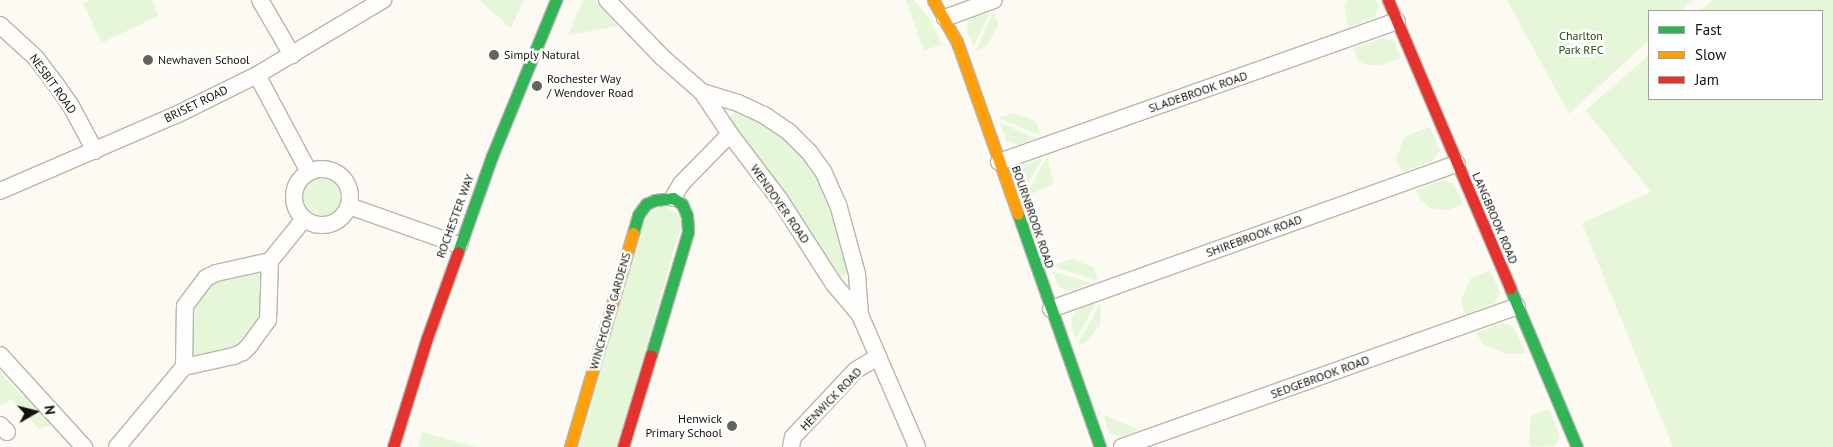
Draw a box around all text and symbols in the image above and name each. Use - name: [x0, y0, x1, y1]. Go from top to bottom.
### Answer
- legend: [1648, 10, 1823, 100]
- text: Fast: [1695, 20, 1722, 39]
- park label: Charlton Park RFC: [1558, 29, 1604, 57]
- text: Slow: [1695, 45, 1726, 64]
- place label: Simply Natural: [504, 48, 580, 62]
- marker: Simply Natural: [488, 49, 500, 61]
- street label: NESBIT ROAD: [26, 51, 80, 117]
- place label: Newhaven School: [158, 53, 250, 67]
- marker: Newhaven School: [142, 54, 154, 66]
- street label: SLADEBROOK ROAD: [1147, 68, 1249, 116]
- text: Jam: [1695, 70, 1719, 89]
- place label: Rochester Way / Wendover Road: [547, 72, 634, 100]
- marker: Rochester Way / Wendover Road: [531, 80, 543, 92]
- street label: BRISET ROAD: [162, 82, 230, 126]
- street label: WENDOVER ROAD: [747, 162, 813, 246]
- street label: BOURNBROOK ROAD: [1009, 164, 1057, 270]
- street label: LANGBROOK ROAD: [1469, 170, 1521, 266]
- street label: ROCHESTER WAY: [433, 172, 477, 260]
- street label: SHIREBROOK ROAD: [1204, 212, 1304, 260]
- street label: WINCHCOMB GARDENS: [586, 251, 634, 371]
- street label: SEDGEBROOK ROAD: [1268, 352, 1372, 402]
- street label: HENWICK ROAD: [797, 364, 865, 434]
- north arrow: [10, 387, 60, 437]
- text: N: [40, 404, 59, 416]
- place label: Henwick Primary School: [645, 412, 722, 440]
- marker: Henwick Primary School: [726, 420, 738, 432]

